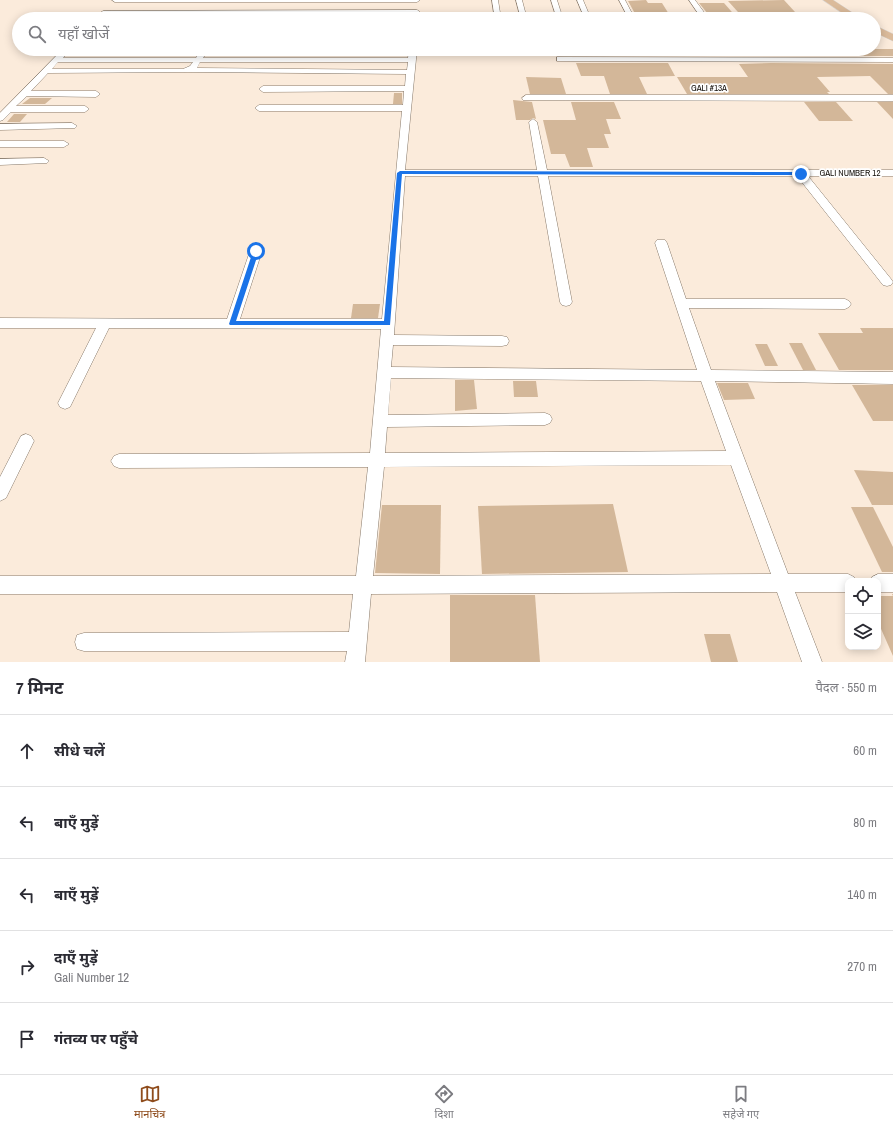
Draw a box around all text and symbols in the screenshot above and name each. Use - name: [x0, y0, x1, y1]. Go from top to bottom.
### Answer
- search box: [12, 12, 881, 56]
- icon: search: [26, 23, 48, 45]
- text: यहाँ खोजें: [58, 23, 109, 44]
- street label: GALI #13A: [691, 82, 727, 94]
- route end: [792, 165, 810, 183]
- street label: GALI NUMBER 12: [819, 167, 881, 179]
- route start: [247, 242, 265, 260]
- map controls: [845, 578, 881, 650]
- button: locate: [845, 578, 881, 614]
- button: layers: [845, 614, 881, 650]
- text: 7 मिनट: [16, 676, 63, 699]
- text: पैदल · 550 m: [815, 679, 877, 696]
- icon: ahead: [16, 740, 38, 762]
- text: सीधे चलें: [54, 740, 105, 761]
- text: 60 m: [853, 742, 877, 759]
- icon: left: [16, 812, 38, 834]
- text: बाएँ मुड़ें: [54, 812, 99, 833]
- text: 80 m: [853, 814, 877, 831]
- icon: left: [16, 884, 38, 906]
- text: बाएँ मुड़ें: [54, 884, 99, 905]
- text: 140 m: [847, 886, 877, 903]
- text: दाएँ मुड़ें: [54, 947, 98, 968]
- icon: right: [16, 956, 38, 978]
- text: 270 m: [847, 958, 877, 975]
- text: Gali Number 12: [54, 969, 129, 986]
- icon: arrive: [16, 1028, 38, 1050]
- text: गंतव्य पर पहुँचे: [54, 1028, 138, 1049]
- tab: मानचित्र: [134, 1083, 165, 1122]
- tab: दिशा: [433, 1083, 455, 1122]
- tab: सहेजे गए: [723, 1083, 759, 1122]

